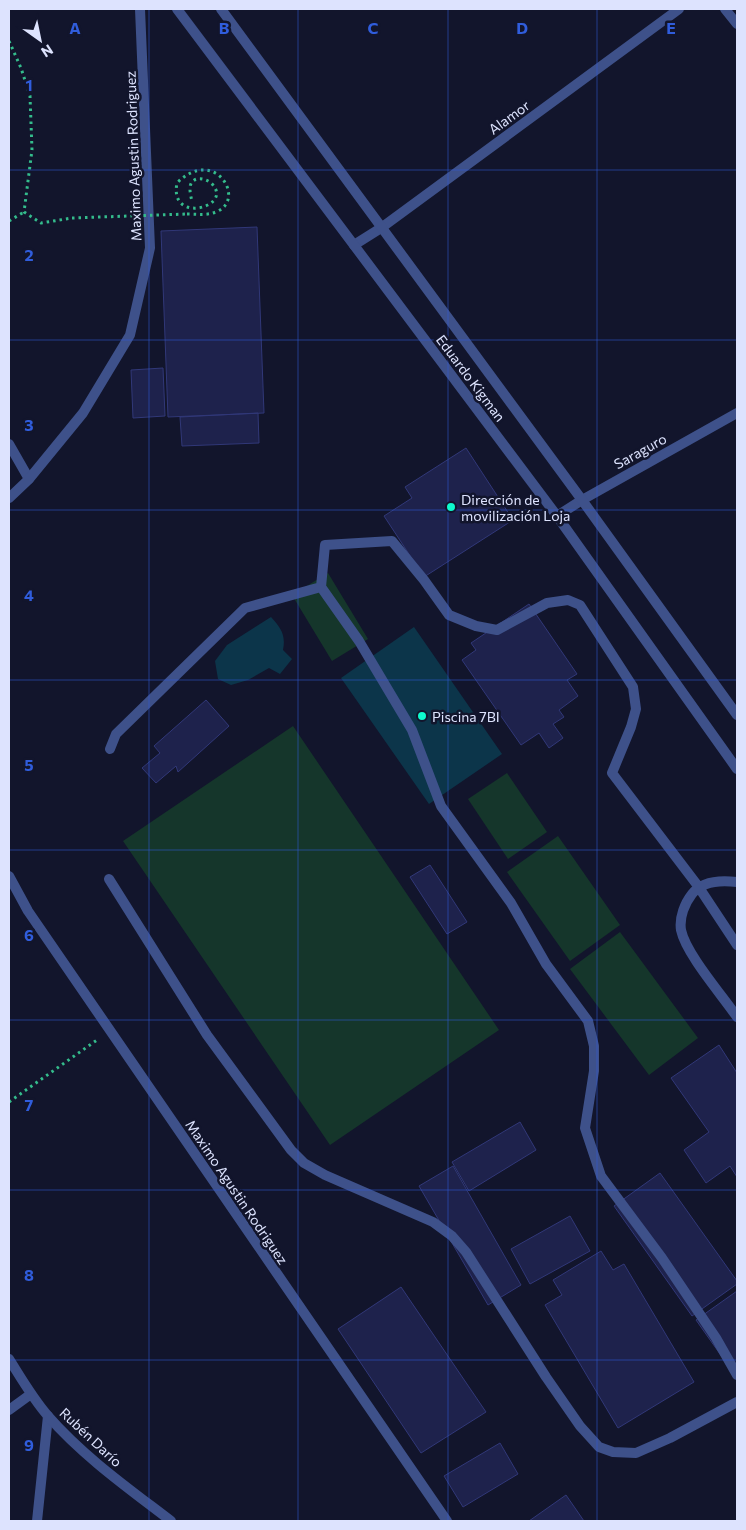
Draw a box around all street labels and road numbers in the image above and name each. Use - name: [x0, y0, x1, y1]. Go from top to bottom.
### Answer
- street label: Maximo Agustin Rodriguez: [122, 71, 144, 241]
- street label: Alamor: [485, 96, 533, 138]
- street label: Eduardo Kigman: [433, 331, 509, 425]
- street label: Saraguro: [611, 430, 669, 472]
- street label: Maximo Agustin Rodriguez: [182, 1117, 292, 1267]
- street label: Rubén Darío: [56, 1404, 126, 1470]

